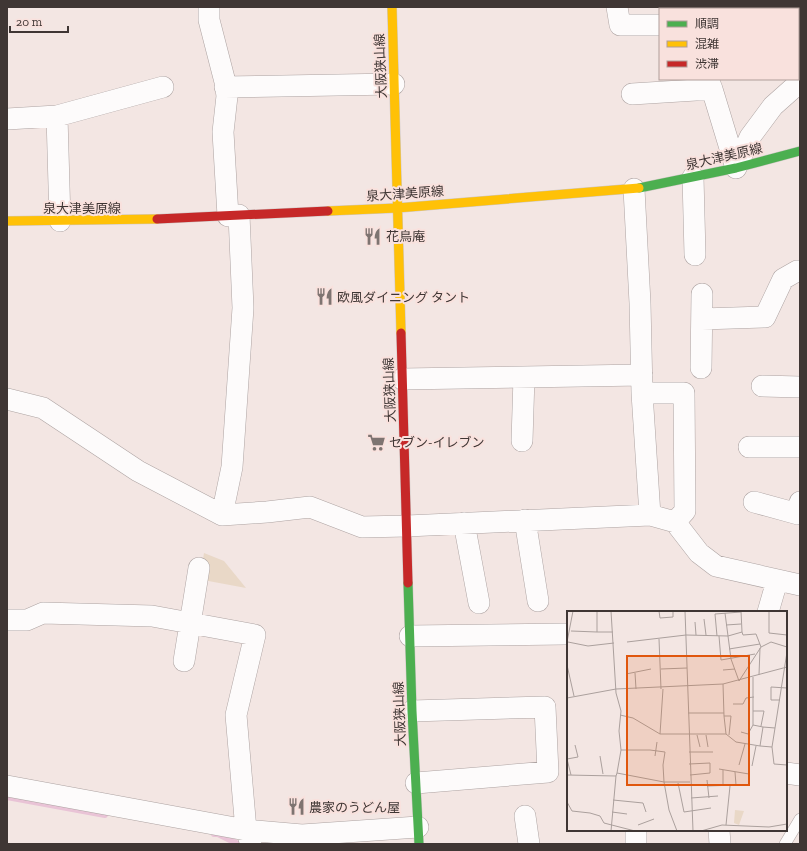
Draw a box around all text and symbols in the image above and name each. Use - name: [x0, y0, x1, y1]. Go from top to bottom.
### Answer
- scale bar: [10, 8, 68, 34]
- legend: [659, 8, 799, 80]
- text: 20 m: [16, 15, 43, 29]
- text: 順調: [695, 17, 719, 31]
- street label: 大阪狭山線: [372, 33, 389, 99]
- text: 混雑: [695, 37, 719, 51]
- text: 渋滞: [695, 57, 719, 71]
- street label: 泉大津美原線: [684, 140, 764, 173]
- street label: 泉大津美原線: [366, 183, 444, 204]
- street label: 泉大津美原線: [43, 201, 121, 216]
- restaurant icon: 花鳥庵: [363, 226, 383, 246]
- place label: 花鳥庵: [386, 229, 425, 244]
- restaurant icon: 欧風ダイニング タント: [314, 287, 334, 307]
- place label: 欧風ダイニング タント: [337, 290, 470, 305]
- street label: 大阪狭山線: [381, 357, 398, 423]
- supermarket icon: セブン-イレブン: [366, 432, 386, 452]
- place label: セブン-イレブン: [389, 435, 485, 450]
- inset map: [567, 611, 787, 831]
- street label: 大阪狭山線: [391, 681, 408, 747]
- restaurant icon: 農家のうどん屋: [286, 797, 306, 817]
- place label: 農家のうどん屋: [309, 800, 400, 815]

